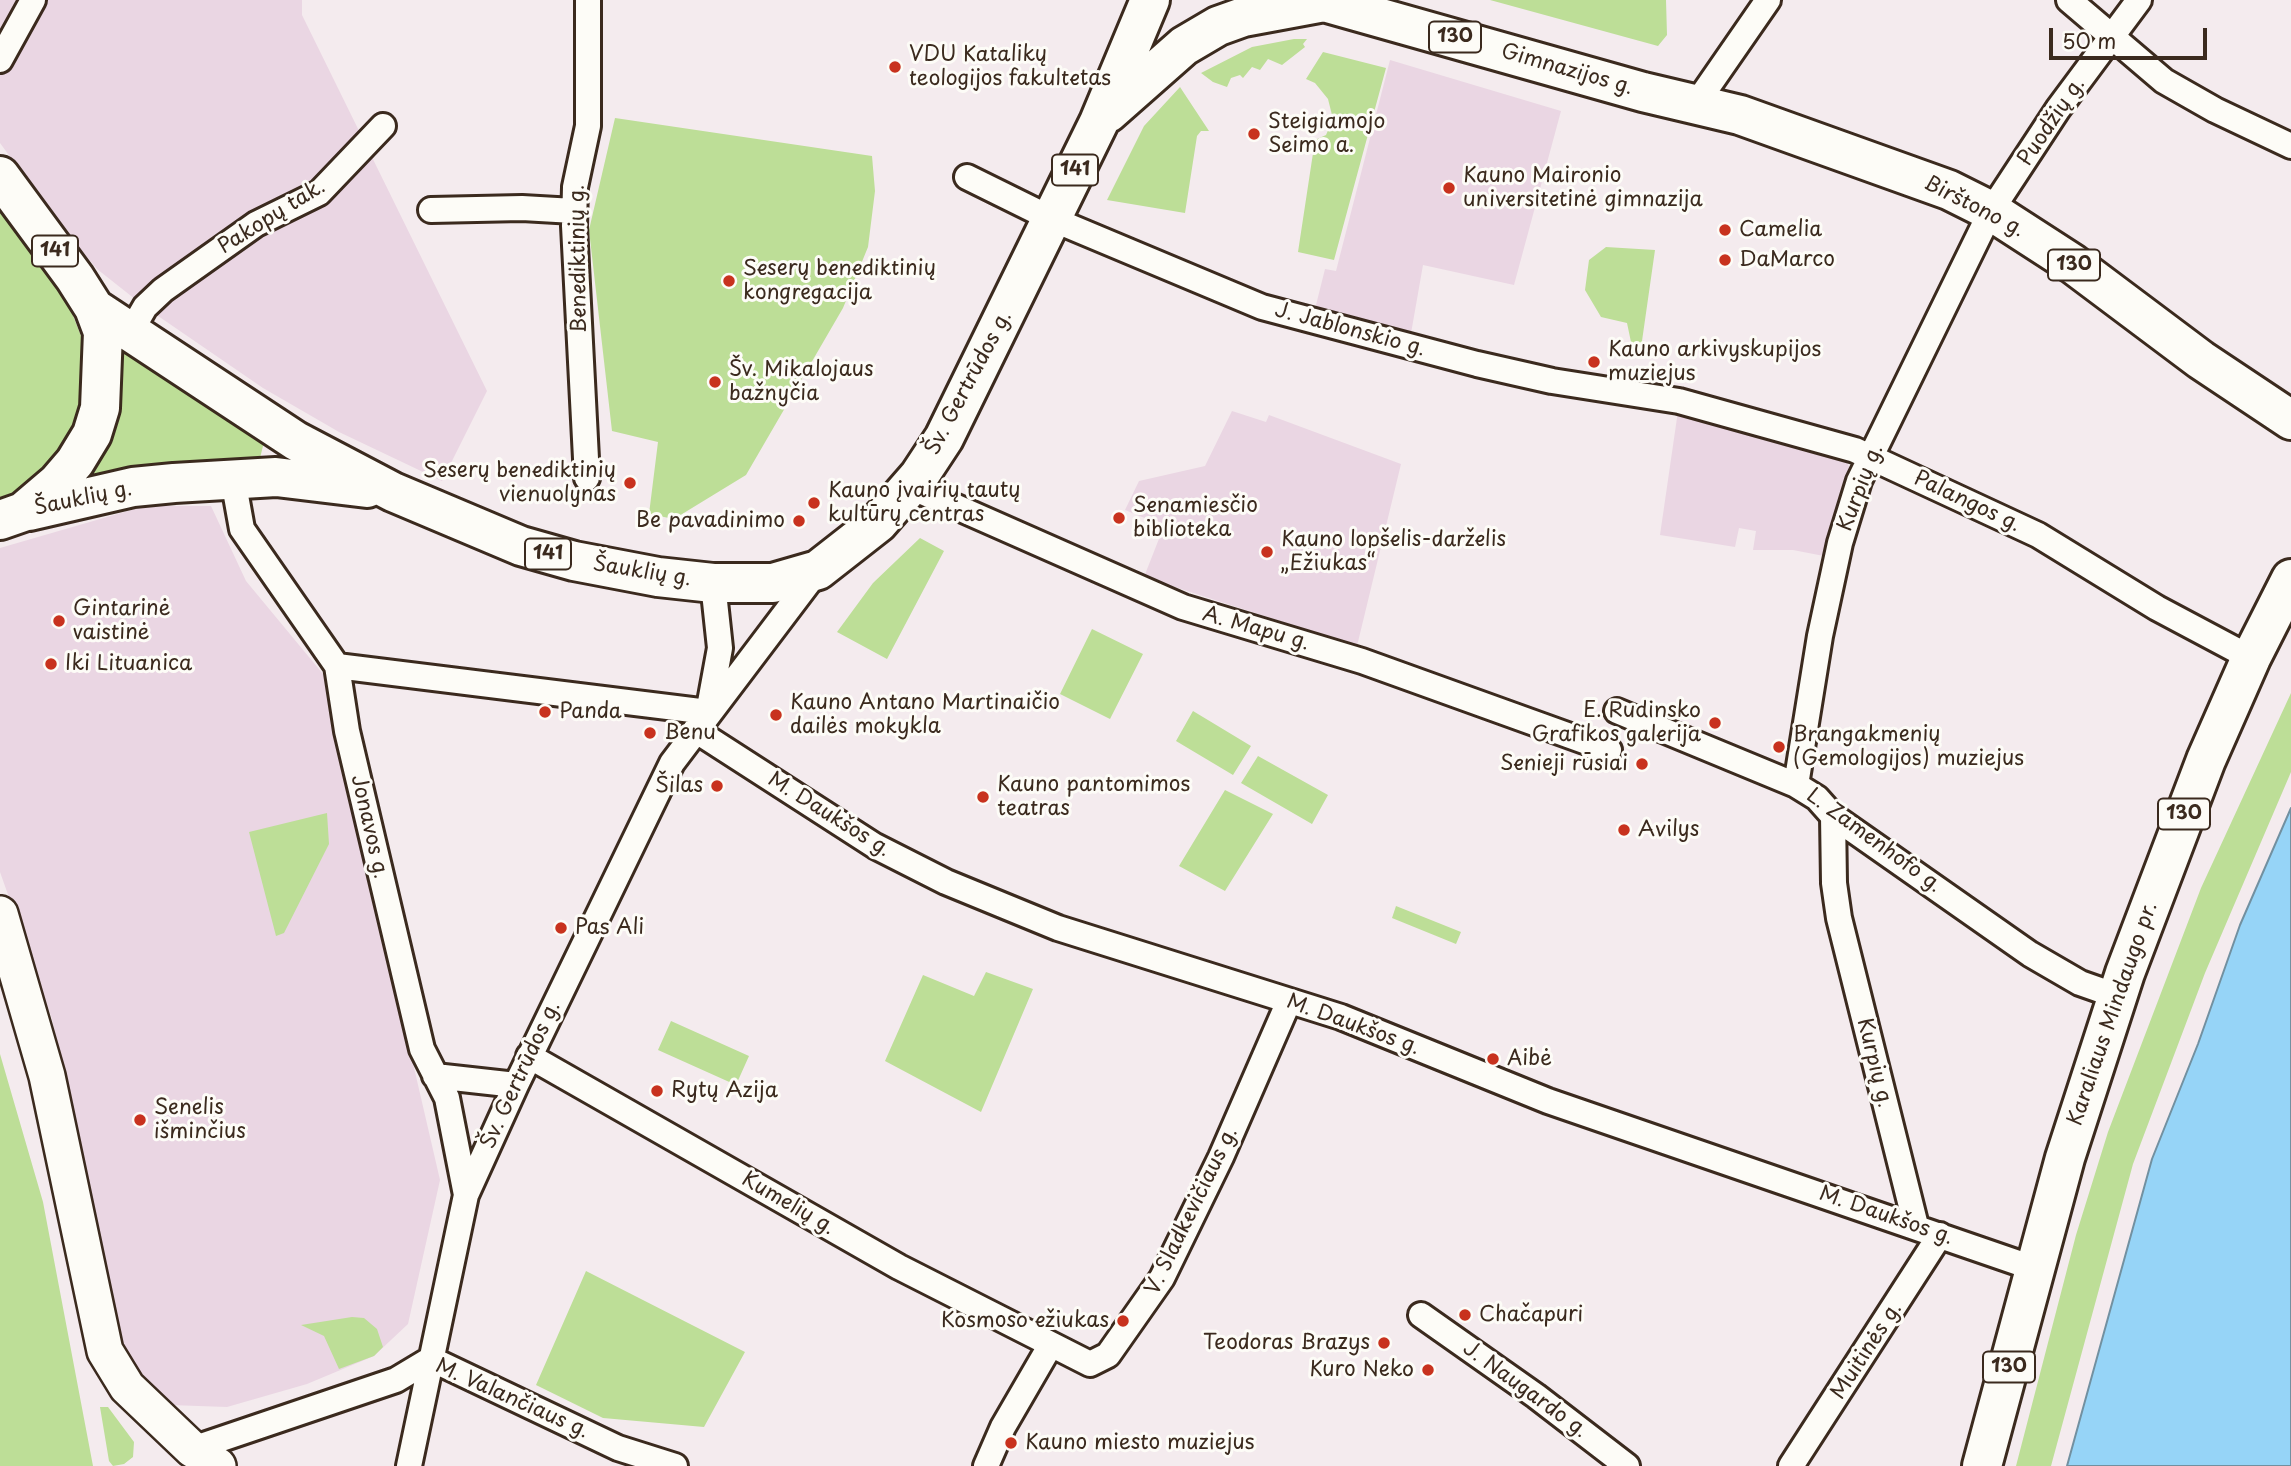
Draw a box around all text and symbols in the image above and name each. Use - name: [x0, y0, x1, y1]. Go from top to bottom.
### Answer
- scale bar: [2053, 14, 2210, 58]
- road number: 130: [1429, 22, 1481, 52]
- text: 50 m: [2062, 24, 2116, 56]
- street label: Gimnazijos g.: [1498, 39, 1636, 101]
- place label: VDU Katalikų teologijos fakultetas: [909, 42, 1111, 92]
- marker: VDU Katalikų teologijos fakultetas: [887, 59, 903, 75]
- street label: Puodžių g.: [2013, 73, 2091, 171]
- place label: Steigiamojo Seimo a.: [1268, 109, 1385, 159]
- marker: Steigiamojo Seimo a.: [1246, 126, 1262, 142]
- road number: 141: [1052, 154, 1098, 186]
- place label: Kauno Maironio universitetinė gimnazija: [1463, 163, 1703, 213]
- street label: Birštono g.: [1919, 171, 2029, 243]
- street label: Pakopų tak.: [214, 174, 330, 260]
- marker: Kauno Maironio universitetinė gimnazija: [1441, 180, 1457, 196]
- street label: Benediktinių g.: [565, 184, 593, 334]
- place label: Camelia: [1739, 217, 1822, 243]
- marker: Camelia: [1717, 222, 1733, 238]
- road number: 141: [32, 235, 78, 266]
- place label: DaMarco: [1739, 247, 1835, 273]
- road number: 130: [2048, 249, 2100, 280]
- marker: DaMarco: [1717, 252, 1733, 268]
- place label: Seserų benediktinių kongregacija: [743, 256, 936, 306]
- marker: Seserų benediktinių kongregacija: [721, 273, 737, 289]
- street label: J. Jablonskio g.: [1272, 298, 1428, 362]
- street label: Šv. Gertrūdos g.: [920, 306, 1018, 460]
- place label: Kauno arkivyskupijos muziejus: [1608, 337, 1821, 387]
- marker: Kauno arkivyskupijos muziejus: [1586, 354, 1602, 370]
- place label: Šv. Mikalojaus bažnyčia: [729, 357, 874, 407]
- marker: Šv. Mikalojaus bažnyčia: [707, 374, 723, 390]
- street label: Kurpių g.: [1833, 441, 1889, 535]
- place label: Seserų benediktinių vienuolynas: [423, 458, 616, 508]
- street label: Palangos g.: [1909, 466, 2025, 538]
- marker: Seserų benediktinių vienuolynas: [622, 475, 638, 491]
- street label: Šauklių g.: [32, 476, 134, 522]
- place label: Kauno įvairių tautų kultūrų centras: [828, 478, 1020, 528]
- place label: Senamiesčio biblioteka: [1133, 493, 1258, 543]
- marker: Kauno įvairių tautų kultūrų centras: [806, 495, 822, 511]
- place label: Be pavadinimo: [636, 508, 785, 534]
- marker: Senamiesčio biblioteka: [1111, 510, 1127, 526]
- marker: Be pavadinimo: [791, 513, 807, 529]
- place label: Kauno lopšelis-darželis „Ežiukas“: [1281, 527, 1506, 577]
- road number: 141: [525, 538, 571, 569]
- marker: Kauno lopšelis-darželis „Ežiukas“: [1259, 544, 1275, 560]
- street label: Šauklių g.: [591, 552, 693, 592]
- place label: Gintarinė vaistinė: [73, 596, 170, 646]
- street label: A. Mapu g.: [1200, 602, 1312, 656]
- marker: Gintarinė vaistinė: [51, 613, 67, 629]
- place label: Iki Lituanica: [65, 651, 192, 677]
- marker: Iki Lituanica: [43, 656, 59, 672]
- place label: Kauno Antano Martinaičio dailės mokykla: [790, 690, 1060, 740]
- place label: E. Rudinsko Grafikos galerija: [1532, 698, 1701, 748]
- place label: Panda: [559, 699, 622, 725]
- marker: Panda: [537, 704, 553, 720]
- marker: Kauno Antano Martinaičio dailės mokykla: [768, 707, 784, 723]
- marker: E. Rudinsko Grafikos galerija: [1707, 715, 1723, 731]
- place label: Benu: [664, 720, 716, 746]
- place label: Brangakmenių (Gemologijos) muziejus: [1793, 722, 2024, 772]
- marker: Benu: [642, 725, 658, 741]
- marker: Brangakmenių (Gemologijos) muziejus: [1771, 739, 1787, 755]
- place label: Senieji rūsiai: [1500, 751, 1628, 777]
- marker: Senieji rūsiai: [1634, 756, 1650, 772]
- street label: M. Daukšos g.: [763, 767, 895, 863]
- place label: Kauno pantomimos teatras: [997, 772, 1190, 822]
- street label: Jonavos g.: [345, 773, 393, 881]
- place label: Šilas: [655, 773, 703, 799]
- marker: Šilas: [709, 778, 725, 794]
- street label: L. Zamenhofo g.: [1801, 783, 1947, 899]
- marker: Kauno pantomimos teatras: [975, 789, 991, 805]
- road number: 130: [2158, 799, 2210, 830]
- place label: Avilys: [1638, 817, 1699, 843]
- marker: Avilys: [1616, 822, 1632, 838]
- street label: Karaliaus Mindaugo pr.: [2063, 899, 2163, 1129]
- place label: Pas Ali: [575, 915, 644, 941]
- marker: Pas Ali: [553, 920, 569, 936]
- street label: M. Daukšos g.: [1283, 989, 1423, 1061]
- street label: Šv. Gertrūdos g.: [476, 997, 566, 1153]
- street label: Kurpių g.: [1851, 1016, 1897, 1110]
- place label: Aibė: [1507, 1046, 1552, 1072]
- marker: Aibė: [1485, 1051, 1501, 1067]
- place label: Rytų Azija: [671, 1078, 778, 1104]
- marker: Rytų Azija: [649, 1083, 665, 1099]
- place label: Senelis išminčius: [154, 1095, 246, 1145]
- marker: Senelis išminčius: [132, 1112, 148, 1128]
- street label: V. Sladkevičiaus g.: [1140, 1123, 1244, 1299]
- street label: Kumelių g.: [737, 1167, 839, 1241]
- street label: M. Daukšos g.: [1816, 1181, 1956, 1251]
- street label: Muitinės g.: [1826, 1298, 1908, 1404]
- place label: Chačapuri: [1479, 1302, 1583, 1328]
- marker: Chačapuri: [1457, 1307, 1473, 1323]
- place label: Kosmoso ežiukas: [941, 1308, 1109, 1334]
- marker: Kosmoso ežiukas: [1115, 1313, 1131, 1329]
- place label: Teodoras Brazys: [1203, 1330, 1370, 1356]
- marker: Teodoras Brazys: [1376, 1335, 1392, 1351]
- street label: J. Naugardo g.: [1458, 1336, 1592, 1444]
- road number: 130: [1983, 1352, 2035, 1382]
- street label: M. Valančiaus g.: [431, 1354, 593, 1444]
- place label: Kuro Neko: [1309, 1357, 1414, 1383]
- marker: Kuro Neko: [1420, 1362, 1436, 1378]
- place label: Kauno miesto muziejus: [1025, 1430, 1254, 1456]
- marker: Kauno miesto muziejus: [1003, 1435, 1019, 1451]

